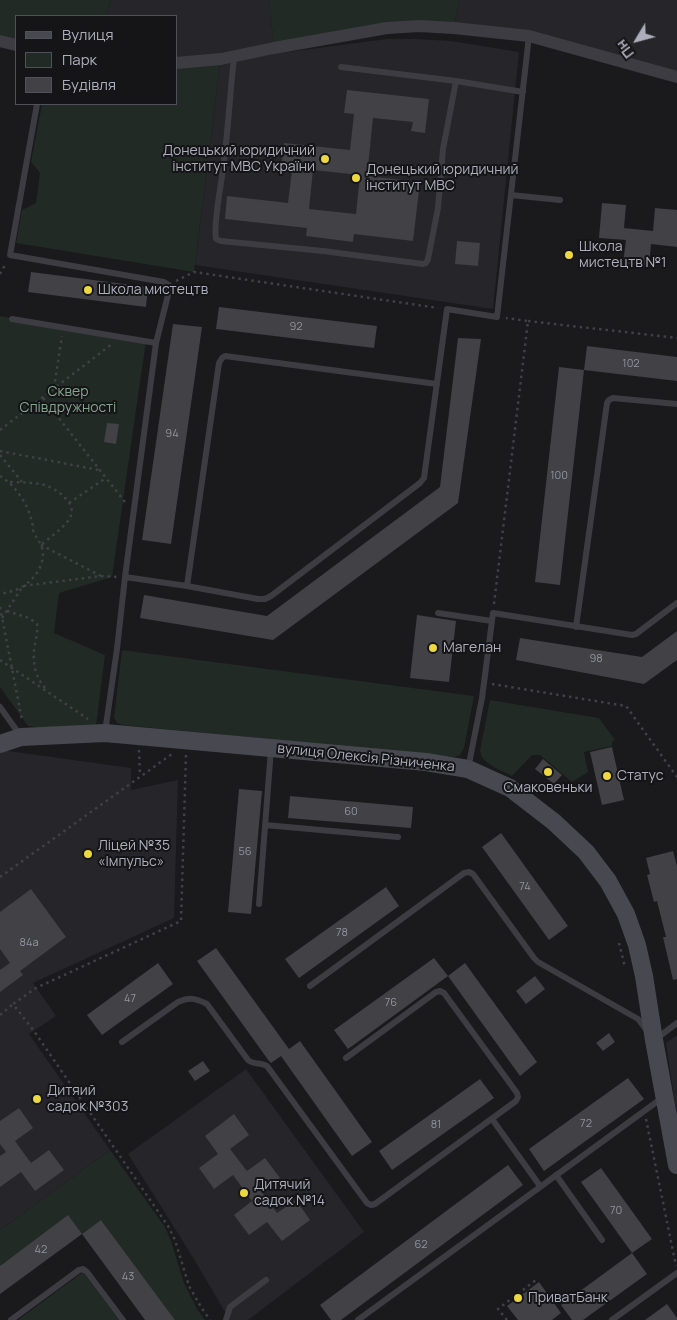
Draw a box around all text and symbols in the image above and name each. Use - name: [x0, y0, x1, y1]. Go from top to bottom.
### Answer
- legend: [15, 15, 178, 105]
- north arrow: [612, 15, 662, 65]
- text: Вулиця: [62, 24, 114, 45]
- text: Пн: [611, 36, 638, 63]
- text: Парк: [62, 49, 97, 70]
- text: Будівля: [62, 74, 116, 95]
- place label: Донецький юридичний інститут МВС України: [163, 143, 315, 176]
- marker: Донецький юридичний інститут МВС України: [319, 153, 331, 165]
- place label: Донецький юридичний інститут МВС: [366, 162, 518, 194]
- marker: Донецький юридичний інститут МВС: [350, 172, 362, 184]
- place label: Школа мистецтв №1: [579, 239, 666, 272]
- marker: Школа мистецтв №1: [563, 249, 575, 261]
- place label: Школа мистецтв: [98, 282, 208, 298]
- marker: Школа мистецтв: [82, 284, 94, 296]
- house number: 92: [289, 320, 303, 334]
- house number: 102: [622, 357, 640, 371]
- park label: Сквер Співдружності: [20, 384, 116, 417]
- house number: 94: [165, 427, 179, 441]
- house number: 100: [550, 469, 568, 483]
- place label: Магелан: [443, 640, 501, 656]
- marker: Магелан: [427, 642, 439, 654]
- house number: 98: [589, 652, 603, 666]
- street label: вулиця Олексія Різниченка: [277, 740, 455, 776]
- marker: Смаковеньки: [542, 766, 554, 778]
- place label: Статус: [617, 768, 663, 784]
- marker: Статус: [601, 770, 613, 782]
- place label: Смаковеньки: [504, 780, 592, 796]
- house number: 60: [344, 805, 358, 819]
- place label: Ліцей №35 «Імпульс»: [98, 838, 170, 870]
- house number: 56: [238, 845, 252, 859]
- marker: Ліцей №35 «Імпульс»: [82, 848, 94, 860]
- house number: 74: [519, 880, 531, 894]
- house number: 78: [336, 926, 348, 940]
- house number: 84а: [20, 936, 38, 950]
- house number: 47: [124, 992, 136, 1006]
- house number: 76: [385, 996, 397, 1010]
- place label: Дитяий садок №303: [47, 1083, 128, 1116]
- marker: Дитяий садок №303: [31, 1093, 43, 1105]
- house number: 72: [580, 1117, 592, 1131]
- house number: 81: [431, 1118, 441, 1132]
- place label: Дитячий садок №14: [254, 1177, 325, 1210]
- marker: Дитячий садок №14: [238, 1187, 250, 1199]
- house number: 70: [610, 1204, 622, 1218]
- house number: 62: [414, 1238, 428, 1252]
- house number: 42: [35, 1243, 47, 1257]
- house number: 43: [122, 1270, 134, 1284]
- place label: ПриватБанк: [528, 1290, 608, 1306]
- marker: ПриватБанк: [512, 1292, 524, 1304]

